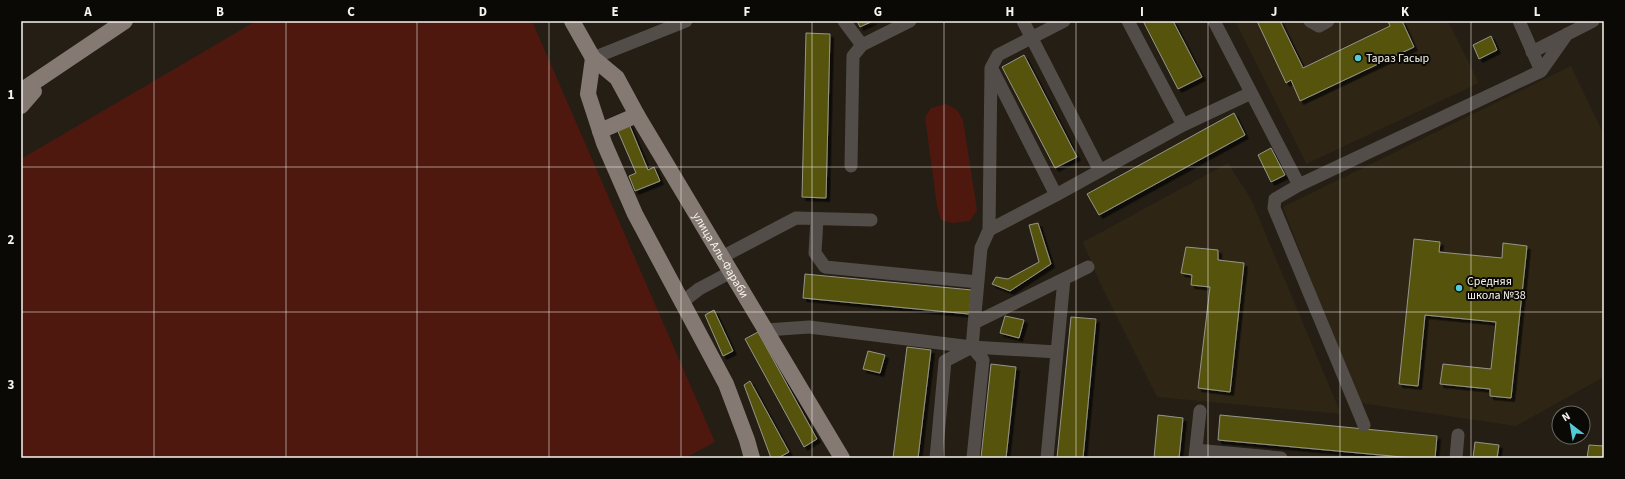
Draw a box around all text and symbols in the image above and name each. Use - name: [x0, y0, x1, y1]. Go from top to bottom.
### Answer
- text: A: [83, 3, 92, 21]
- text: B: [216, 3, 224, 21]
- text: C: [347, 3, 355, 21]
- text: D: [479, 3, 487, 21]
- text: E: [611, 3, 619, 21]
- text: F: [744, 3, 751, 21]
- text: G: [874, 3, 882, 21]
- text: H: [1006, 3, 1014, 21]
- text: I: [1140, 3, 1144, 21]
- text: J: [1271, 3, 1277, 21]
- text: K: [1401, 3, 1410, 21]
- text: L: [1534, 3, 1541, 21]
- place label: Тараз Гасыр: [1366, 50, 1429, 67]
- marker: Тараз Гасыр: [1353, 53, 1363, 63]
- text: 1: [8, 86, 15, 104]
- street label: улица Аль-Фараби: [688, 209, 753, 301]
- text: 2: [8, 231, 15, 249]
- place label: Средняя школа №38: [1467, 273, 1526, 304]
- marker: Средняя школа №38: [1454, 283, 1464, 293]
- text: 3: [8, 376, 15, 394]
- north arrow: [1551, 405, 1591, 445]
- text: N: [1559, 409, 1573, 425]

